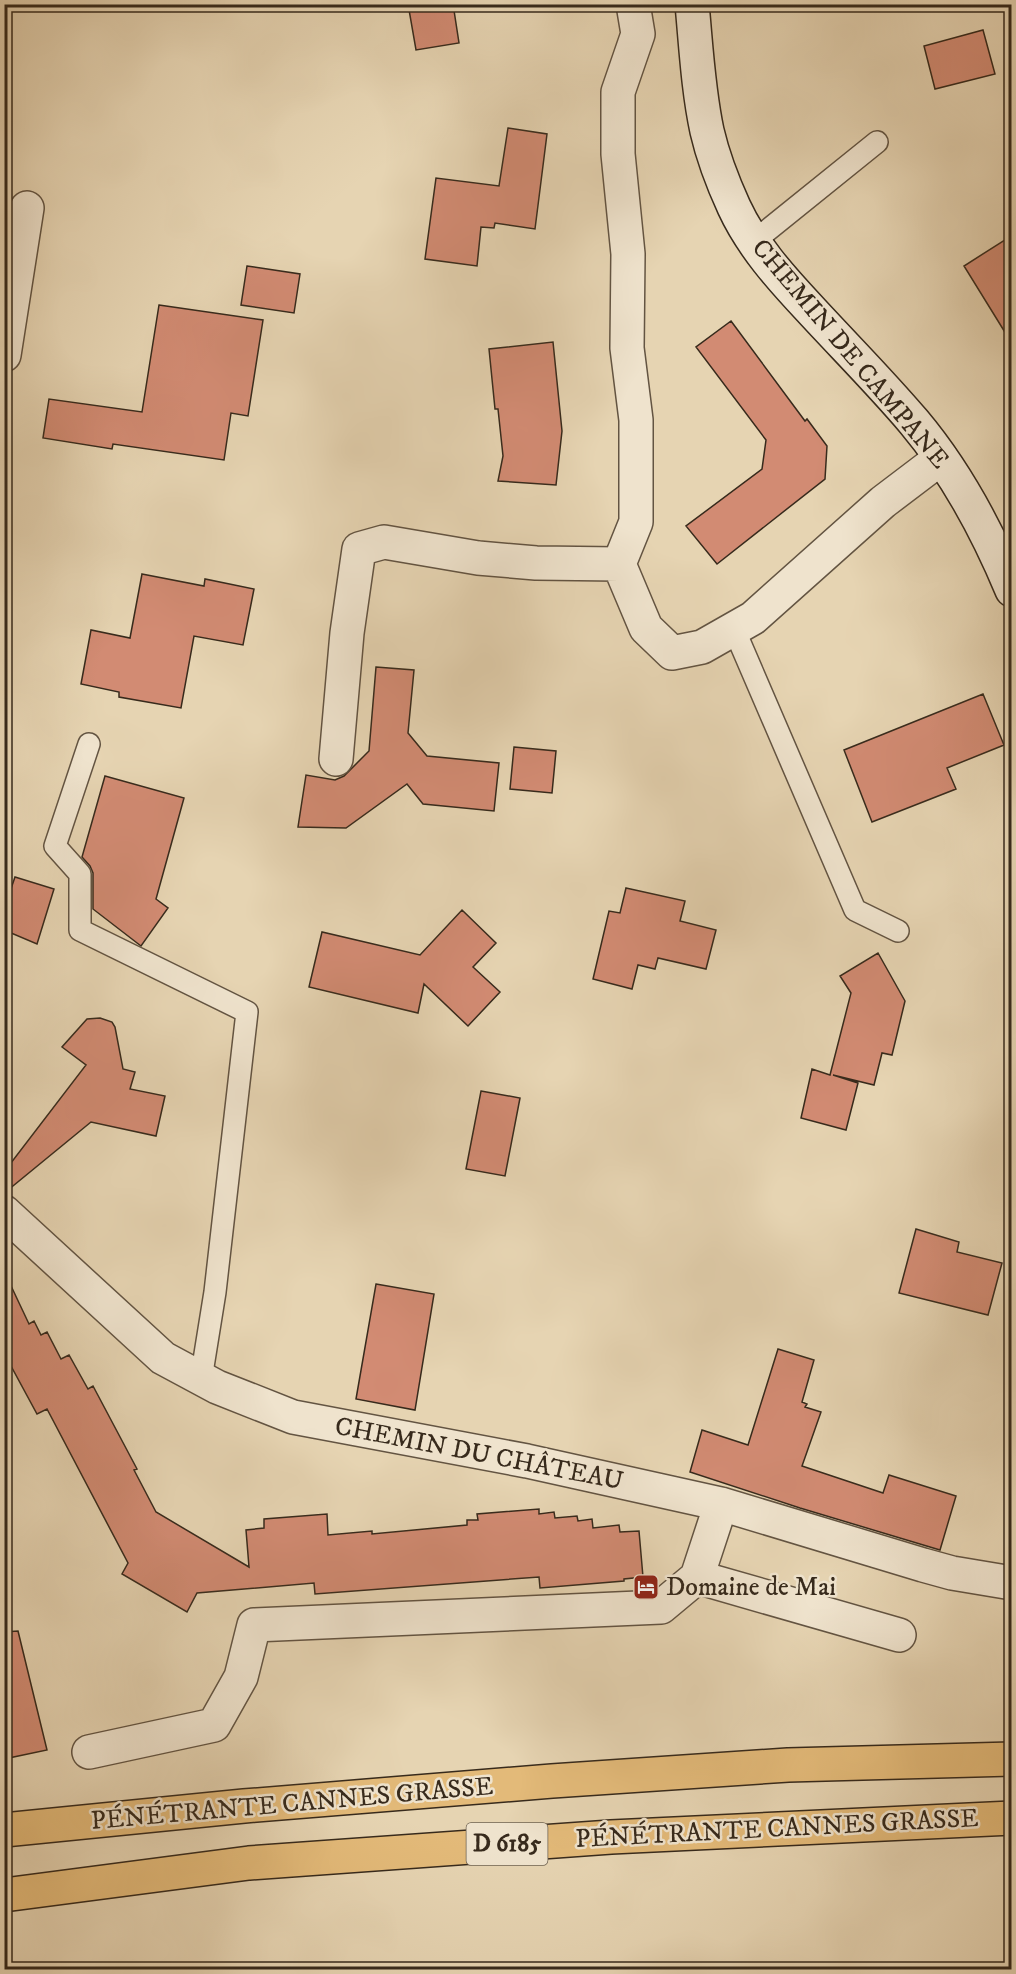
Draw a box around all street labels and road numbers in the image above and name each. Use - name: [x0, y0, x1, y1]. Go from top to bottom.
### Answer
- street label: CHEMIN DE CAMPANE: [744, 232, 956, 476]
- street label: CHEMIN DU CHÂTEAU: [332, 1409, 626, 1498]
- street label: PÉNÉTRANTE CANNES GRASSE: [89, 1770, 495, 1838]
- street label: PÉNÉTRANTE CANNES GRASSE: [575, 1802, 979, 1856]
- road number: D 6185: [466, 1823, 548, 1865]

